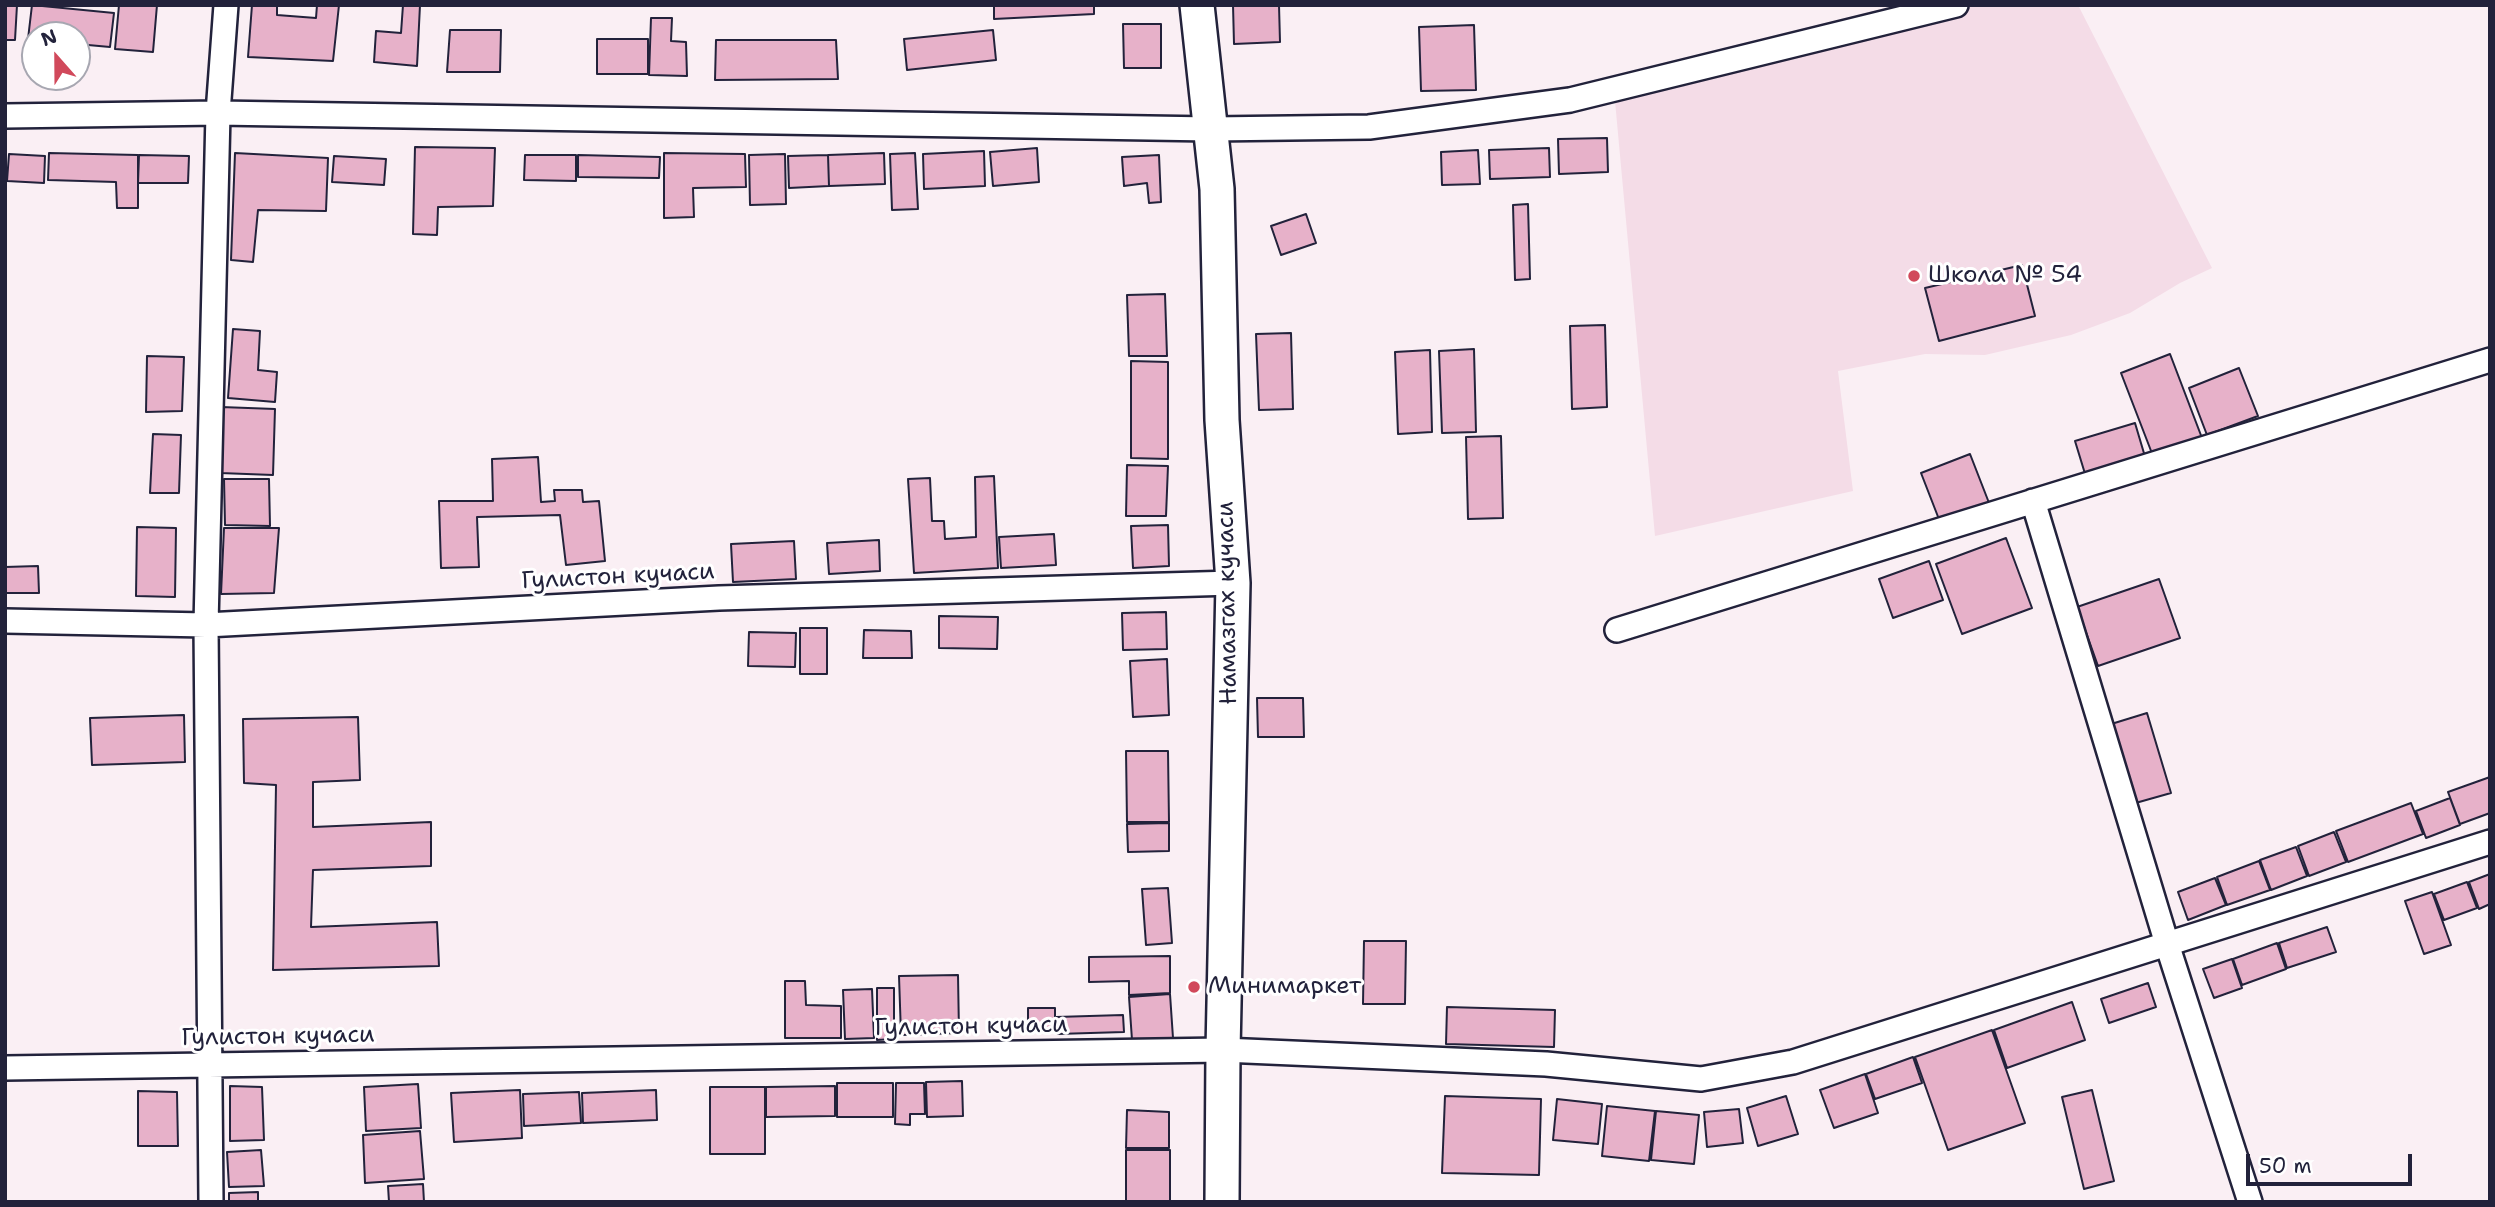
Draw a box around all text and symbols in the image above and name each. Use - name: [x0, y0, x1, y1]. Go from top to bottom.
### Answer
- north arrow: [21, 21, 91, 91]
- text: N: [38, 23, 61, 52]
- place label: Школа № 54: [1928, 262, 2082, 290]
- marker: Школа № 54: [1906, 268, 1922, 284]
- street label: Намазгах кучаси: [1212, 501, 1244, 705]
- street label: Гулистон кучаси: [521, 558, 715, 596]
- place label: Минимаркет: [1208, 973, 1361, 1001]
- marker: Минимаркет: [1186, 979, 1202, 995]
- street label: Гулистон кучаси: [874, 1011, 1068, 1043]
- street label: Гулистон кучаси: [181, 1021, 375, 1053]
- scale bar: [2250, 1140, 2416, 1184]
- text: 50 m: [2259, 1152, 2312, 1180]

